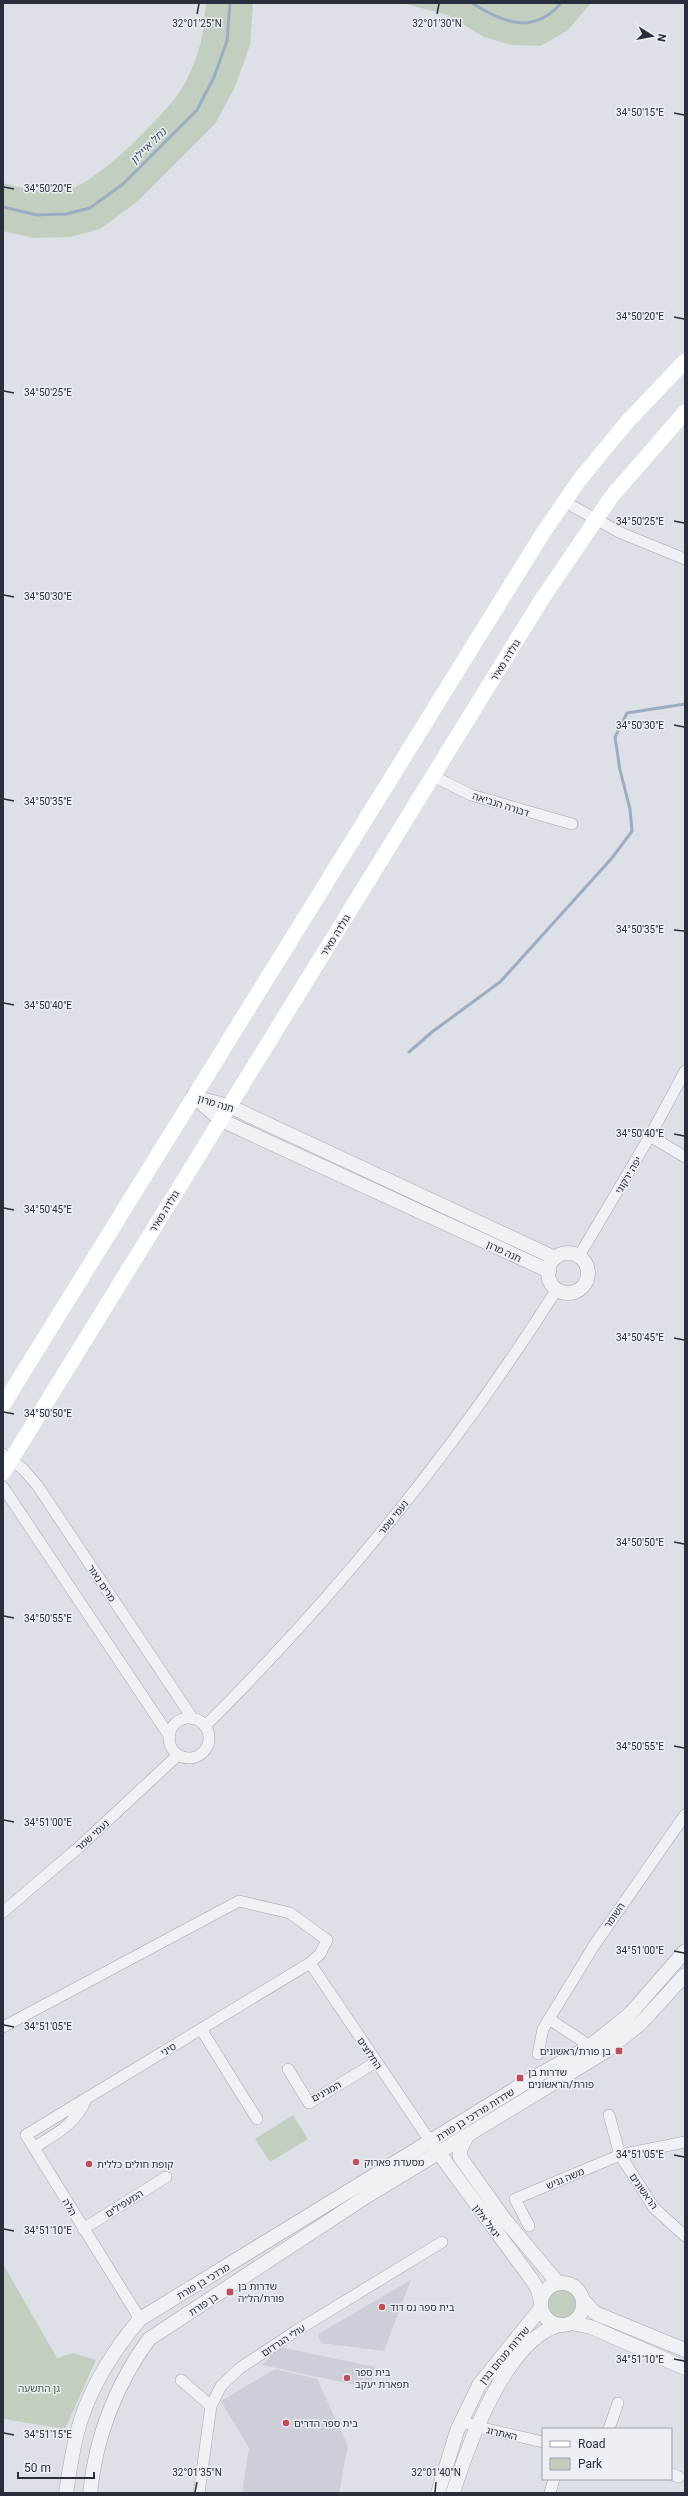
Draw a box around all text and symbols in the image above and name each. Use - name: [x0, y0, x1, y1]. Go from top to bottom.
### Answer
- north arrow: [632, 16, 672, 56]
- text: 32°01'25"N: [172, 18, 222, 29]
- text: 32°01'30"N: [412, 18, 462, 29]
- text: N: [654, 33, 668, 43]
- text: 34°50'15"E: [616, 107, 664, 118]
- water label: נחל איילון: [128, 125, 170, 167]
- text: 34°50'20"E: [24, 183, 72, 194]
- text: 34°50'20"E: [616, 311, 664, 322]
- text: 34°50'25"E: [24, 387, 72, 398]
- text: 34°50'25"E: [616, 516, 664, 527]
- text: 34°50'30"E: [24, 591, 72, 602]
- street label: גולדה מאיר: [488, 637, 523, 683]
- text: 34°50'30"E: [616, 720, 664, 731]
- street label: דבורה הנביאה: [471, 790, 531, 819]
- text: 34°50'35"E: [24, 796, 72, 807]
- street label: גולדה מאיר: [318, 912, 353, 958]
- text: 34°50'35"E: [616, 924, 664, 935]
- text: 34°50'40"E: [24, 1000, 72, 1011]
- street label: חנה מרון: [196, 1093, 235, 1114]
- text: 34°50'40"E: [616, 1128, 664, 1139]
- street label: יפה ירקוני: [613, 1155, 644, 1196]
- street label: גולדה מאיר: [147, 1188, 182, 1234]
- text: 34°50'45"E: [24, 1204, 72, 1215]
- street label: חנה מרון: [485, 1239, 523, 1264]
- text: 34°50'45"E: [616, 1332, 664, 1343]
- text: 34°50'50"E: [24, 1408, 72, 1419]
- street label: נעמי שמר: [376, 1498, 411, 1537]
- text: 34°50'50"E: [616, 1537, 664, 1548]
- street label: מרים נאור: [85, 1563, 118, 1604]
- text: 34°50'55"E: [24, 1613, 72, 1624]
- text: 34°50'55"E: [616, 1741, 664, 1752]
- text: 34°51'00"E: [24, 1817, 72, 1828]
- street label: נעמי שמר: [73, 1817, 111, 1853]
- street label: השומר: [602, 1900, 627, 1930]
- text: 34°51'00"E: [616, 1945, 664, 1956]
- text: 34°51'05"E: [24, 2021, 72, 2032]
- street label: החלוצים: [355, 2035, 384, 2071]
- street label: סיני: [159, 2041, 178, 2058]
- place label: בן פורת/ראשונים: [540, 2046, 611, 2057]
- marker: בן פורת/ראשונים: [614, 2046, 624, 2056]
- place label: שדרות בן פורת/הראשונים: [528, 2067, 594, 2090]
- marker: שדרות בן פורת/הראשונים: [515, 2073, 525, 2083]
- street label: המגינים: [309, 2079, 343, 2104]
- street label: שדרות מרדכי בן פורת: [434, 2086, 516, 2143]
- text: 34°51'05"E: [616, 2149, 664, 2160]
- marker: מסעדת פארוק: [351, 2157, 361, 2167]
- place label: מסעדת פארוק: [364, 2157, 425, 2168]
- marker: קופת חולים כללית: [84, 2159, 94, 2169]
- place label: קופת חולים כללית: [97, 2159, 173, 2170]
- street label: משה גניש: [544, 2165, 586, 2191]
- street label: הראשונים: [627, 2171, 660, 2211]
- street label: המעפילים: [103, 2188, 145, 2219]
- street label: הלה: [60, 2197, 79, 2218]
- street label: יגאל אלון: [471, 2203, 503, 2240]
- text: 34°51'10"E: [24, 2225, 72, 2236]
- street label: מרדכי בן פורת: [175, 2261, 232, 2302]
- place label: שדרות בן פורת/הל״ה: [238, 2281, 284, 2304]
- marker: שדרות בן פורת/הל״ה: [225, 2287, 235, 2297]
- street label: בן פורת: [187, 2291, 220, 2318]
- marker: בית ספר נס דוד: [377, 2302, 387, 2312]
- place label: בית ספר נס דוד: [390, 2302, 455, 2313]
- street label: עולי הגרדום: [259, 2322, 307, 2359]
- street label: שדרות מנחם בגין: [477, 2324, 532, 2386]
- text: 34°51'10"E: [616, 2354, 664, 2365]
- place label: בית ספר תפארת יעקב: [355, 2367, 409, 2390]
- marker: בית ספר תפארת יעקב: [342, 2373, 352, 2383]
- park label: גן התשעה: [18, 2383, 60, 2394]
- marker: בית ספר הדרים: [281, 2418, 291, 2428]
- place label: בית ספר הדרים: [294, 2418, 358, 2429]
- street label: האתרוג: [485, 2425, 518, 2442]
- legend: [542, 2428, 672, 2480]
- text: 34°51'15"E: [24, 2429, 72, 2440]
- text: Road: [578, 2437, 606, 2451]
- scale bar: [18, 2454, 94, 2480]
- text: Park: [578, 2457, 603, 2471]
- text: 50 m: [24, 2461, 51, 2475]
- text: 32°01'35"N: [172, 2467, 222, 2478]
- text: 32°01'40"N: [411, 2467, 461, 2478]

